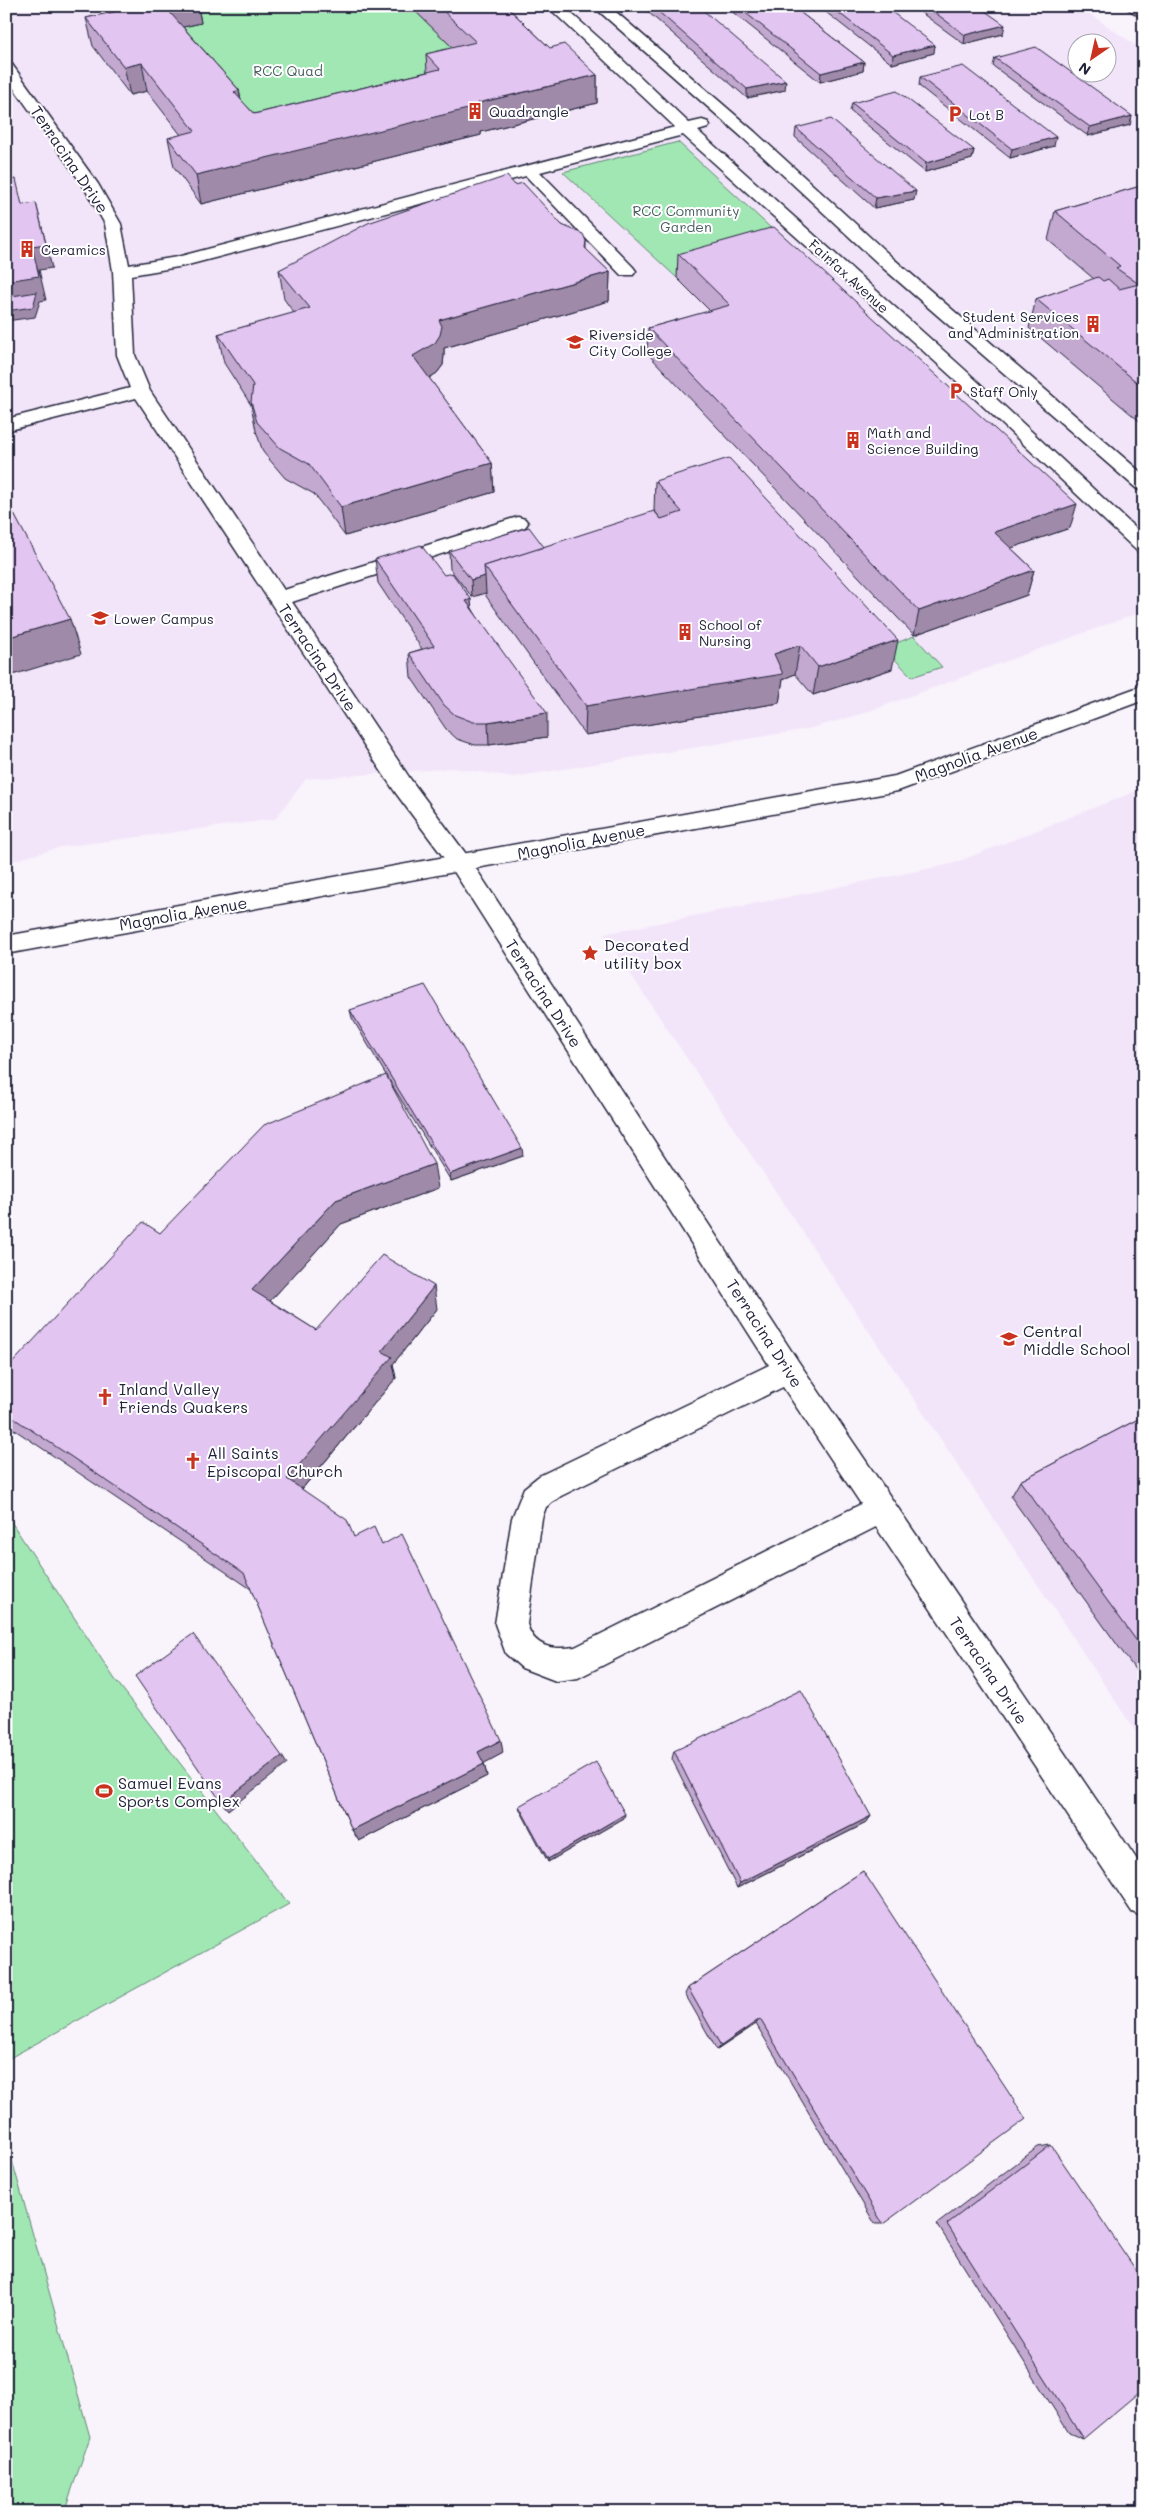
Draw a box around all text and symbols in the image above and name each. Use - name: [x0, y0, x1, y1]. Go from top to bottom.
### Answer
- north arrow: [1068, 32, 1118, 82]
- text: N: [1075, 58, 1094, 80]
- park label: RCC Quad: [253, 61, 323, 80]
- street label: Terracina Drive: [26, 101, 114, 217]
- building icon: Quadrangle: [465, 101, 485, 121]
- place label: Quadrangle: [489, 102, 569, 121]
- parking icon: Lot B: [945, 104, 965, 124]
- place label: Lot B: [969, 105, 1004, 124]
- park label: RCC Community Garden: [632, 201, 740, 236]
- street label: Fairfax Avenue: [805, 235, 893, 317]
- building icon: Ceramics: [17, 239, 37, 259]
- place label: Ceramics: [41, 240, 106, 259]
- place label: Student Services and Administration: [948, 307, 1079, 342]
- building icon: Student Services and Administration: [1083, 314, 1103, 334]
- place label: Riverside City College: [589, 325, 672, 360]
- school or university icon: Riverside City College: [565, 332, 585, 352]
- parking icon: Staff Only: [946, 381, 966, 401]
- place label: Staff Only: [970, 382, 1038, 401]
- place label: Math and Science Building: [867, 423, 978, 458]
- building icon: Math and Science Building: [843, 430, 863, 450]
- street label: Terracina Drive: [274, 599, 362, 715]
- school or university icon: Lower Campus: [90, 608, 110, 628]
- place label: Lower Campus: [114, 609, 214, 628]
- place label: School of Nursing: [699, 615, 762, 650]
- building icon: School of Nursing: [675, 622, 695, 642]
- street label: Magnolia Avenue: [911, 722, 1041, 786]
- street label: Magnolia Avenue: [515, 818, 647, 864]
- street label: Magnolia Avenue: [117, 891, 249, 935]
- place label: Decorated utility box: [604, 934, 689, 973]
- street label: Terracina Drive: [501, 935, 587, 1051]
- place icon: Decorated utility box: [580, 943, 600, 963]
- street label: Terracina Drive: [722, 1275, 808, 1391]
- place label: Central Middle School: [1023, 1320, 1130, 1359]
- school or university icon: Central Middle School: [999, 1329, 1019, 1349]
- place label: Inland Valley Friends Quakers: [119, 1378, 248, 1417]
- church icon: Inland Valley Friends Quakers: [95, 1387, 115, 1407]
- place label: All Saints Episcopal Church: [207, 1442, 342, 1481]
- church icon: All Saints Episcopal Church: [183, 1451, 203, 1471]
- street label: Terracina Drive: [945, 1612, 1033, 1728]
- place label: Samuel Evans Sports Complex: [118, 1772, 240, 1811]
- sports icon: Samuel Evans Sports Complex: [94, 1781, 114, 1801]

